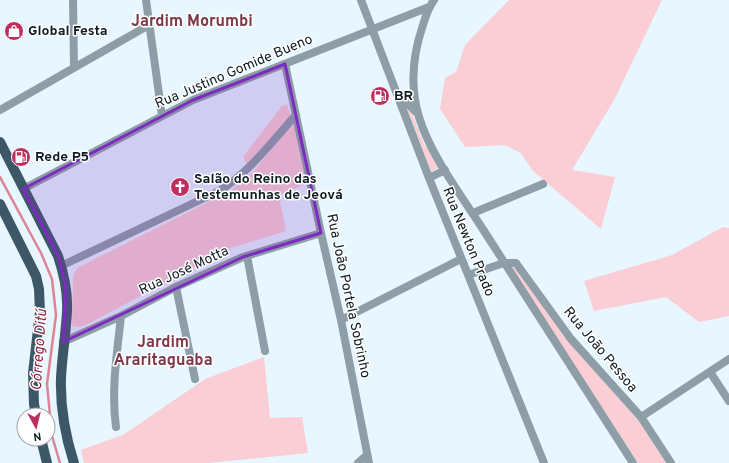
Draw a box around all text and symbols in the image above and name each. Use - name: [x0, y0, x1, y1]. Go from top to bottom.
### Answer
- district label: Jardim Morumbi: [131, 12, 253, 32]
- shop icon: Global Festa: [3, 20, 25, 42]
- place label: Global Festa: [28, 23, 108, 40]
- street label: Rua Justino Gomide Bueno: [153, 31, 316, 113]
- fuel station icon: BR: [369, 85, 391, 107]
- place label: BR: [394, 88, 413, 105]
- fuel station icon: Rede P5: [10, 146, 32, 168]
- place label: Rede P5: [35, 149, 89, 166]
- place label: Salão do Reino das Testemunhas de Jeová: [194, 171, 343, 204]
- church icon: Salão do Reino das Testemunhas de Jeová: [169, 176, 191, 198]
- street label: Rua Newton Prado: [438, 185, 498, 299]
- street label: Rua João Portela Sobrinho: [322, 212, 374, 380]
- street label: Rua José Motta: [137, 243, 231, 299]
- street label: Rua João Pessoa: [559, 304, 641, 396]
- water label: Córrego Ditú: [28, 308, 52, 391]
- district label: Jardim Araritaguaba: [113, 333, 213, 371]
- north arrow: [16, 407, 56, 447]
- text: N: [32, 428, 42, 443]

